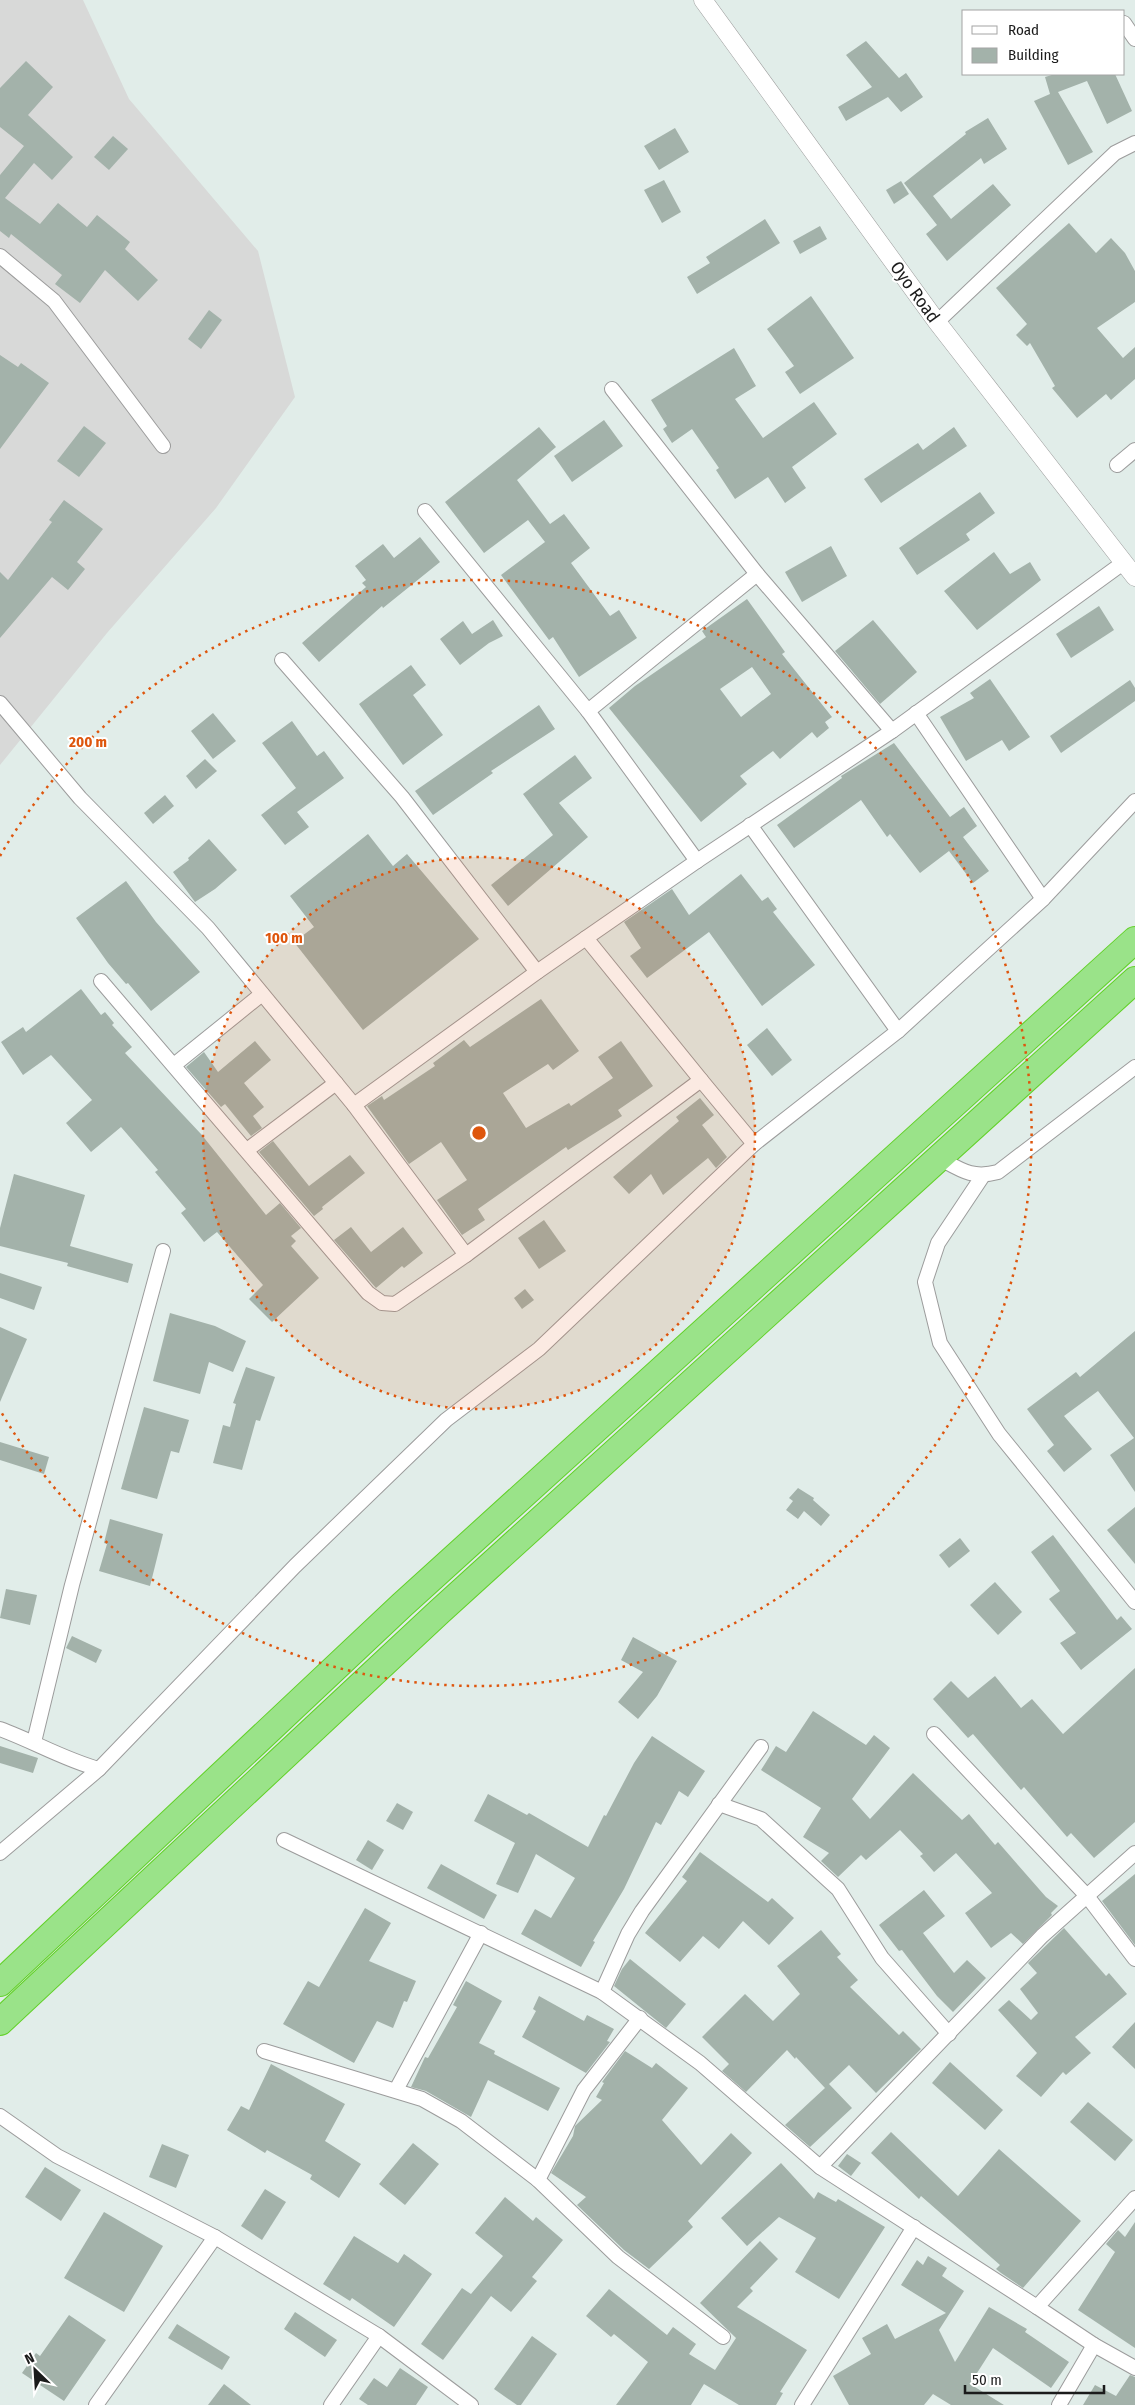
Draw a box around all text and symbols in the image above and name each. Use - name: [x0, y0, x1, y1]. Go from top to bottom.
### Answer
- legend: [962, 10, 1125, 75]
- text: Road: [1008, 21, 1039, 39]
- text: Building: [1008, 46, 1059, 64]
- street label: Oyo Road: [885, 257, 945, 327]
- text: 200 m: [68, 733, 107, 751]
- text: 100 m: [265, 929, 303, 947]
- centre of rings: [470, 1124, 488, 1142]
- north arrow: [10, 2345, 60, 2395]
- text: N: [22, 2349, 37, 2368]
- scale bar: [965, 2362, 1104, 2394]
- text: 50 m: [972, 2371, 1002, 2389]

